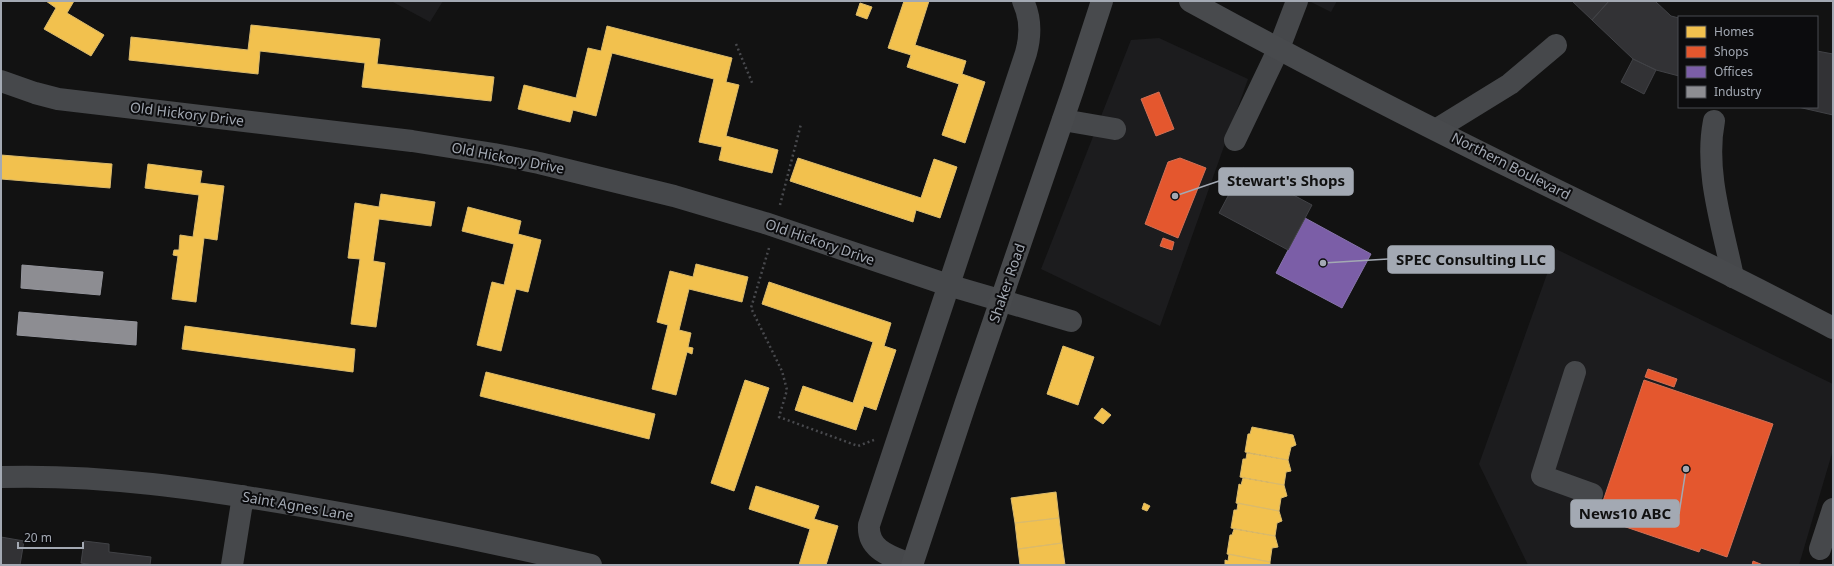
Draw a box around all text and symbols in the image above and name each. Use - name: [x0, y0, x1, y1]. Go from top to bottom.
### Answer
- legend: [1678, 16, 1818, 108]
- text: Homes: [1714, 23, 1754, 40]
- text: Shops: [1714, 43, 1749, 60]
- text: Offices: [1714, 63, 1753, 80]
- text: Industry: [1714, 83, 1762, 100]
- street label: Old Hickory Drive: [129, 97, 245, 130]
- street label: Northern Boulevard: [1449, 127, 1574, 204]
- street label: Old Hickory Drive: [450, 137, 566, 178]
- callout: Stewart's Shops: [1219, 168, 1353, 195]
- text: Stewart's Shops: [1227, 170, 1345, 190]
- street label: Old Hickory Drive: [763, 214, 878, 269]
- street label: Shaker Road: [984, 241, 1029, 325]
- callout: SPEC Consulting LLC: [1388, 246, 1554, 273]
- text: SPEC Consulting LLC: [1396, 249, 1546, 269]
- street label: Saint Agnes Lane: [241, 486, 355, 525]
- callout: News10 ABC: [1571, 500, 1679, 527]
- text: News10 ABC: [1579, 503, 1671, 523]
- scale bar: [18, 524, 83, 550]
- text: 20 m: [24, 529, 52, 546]

